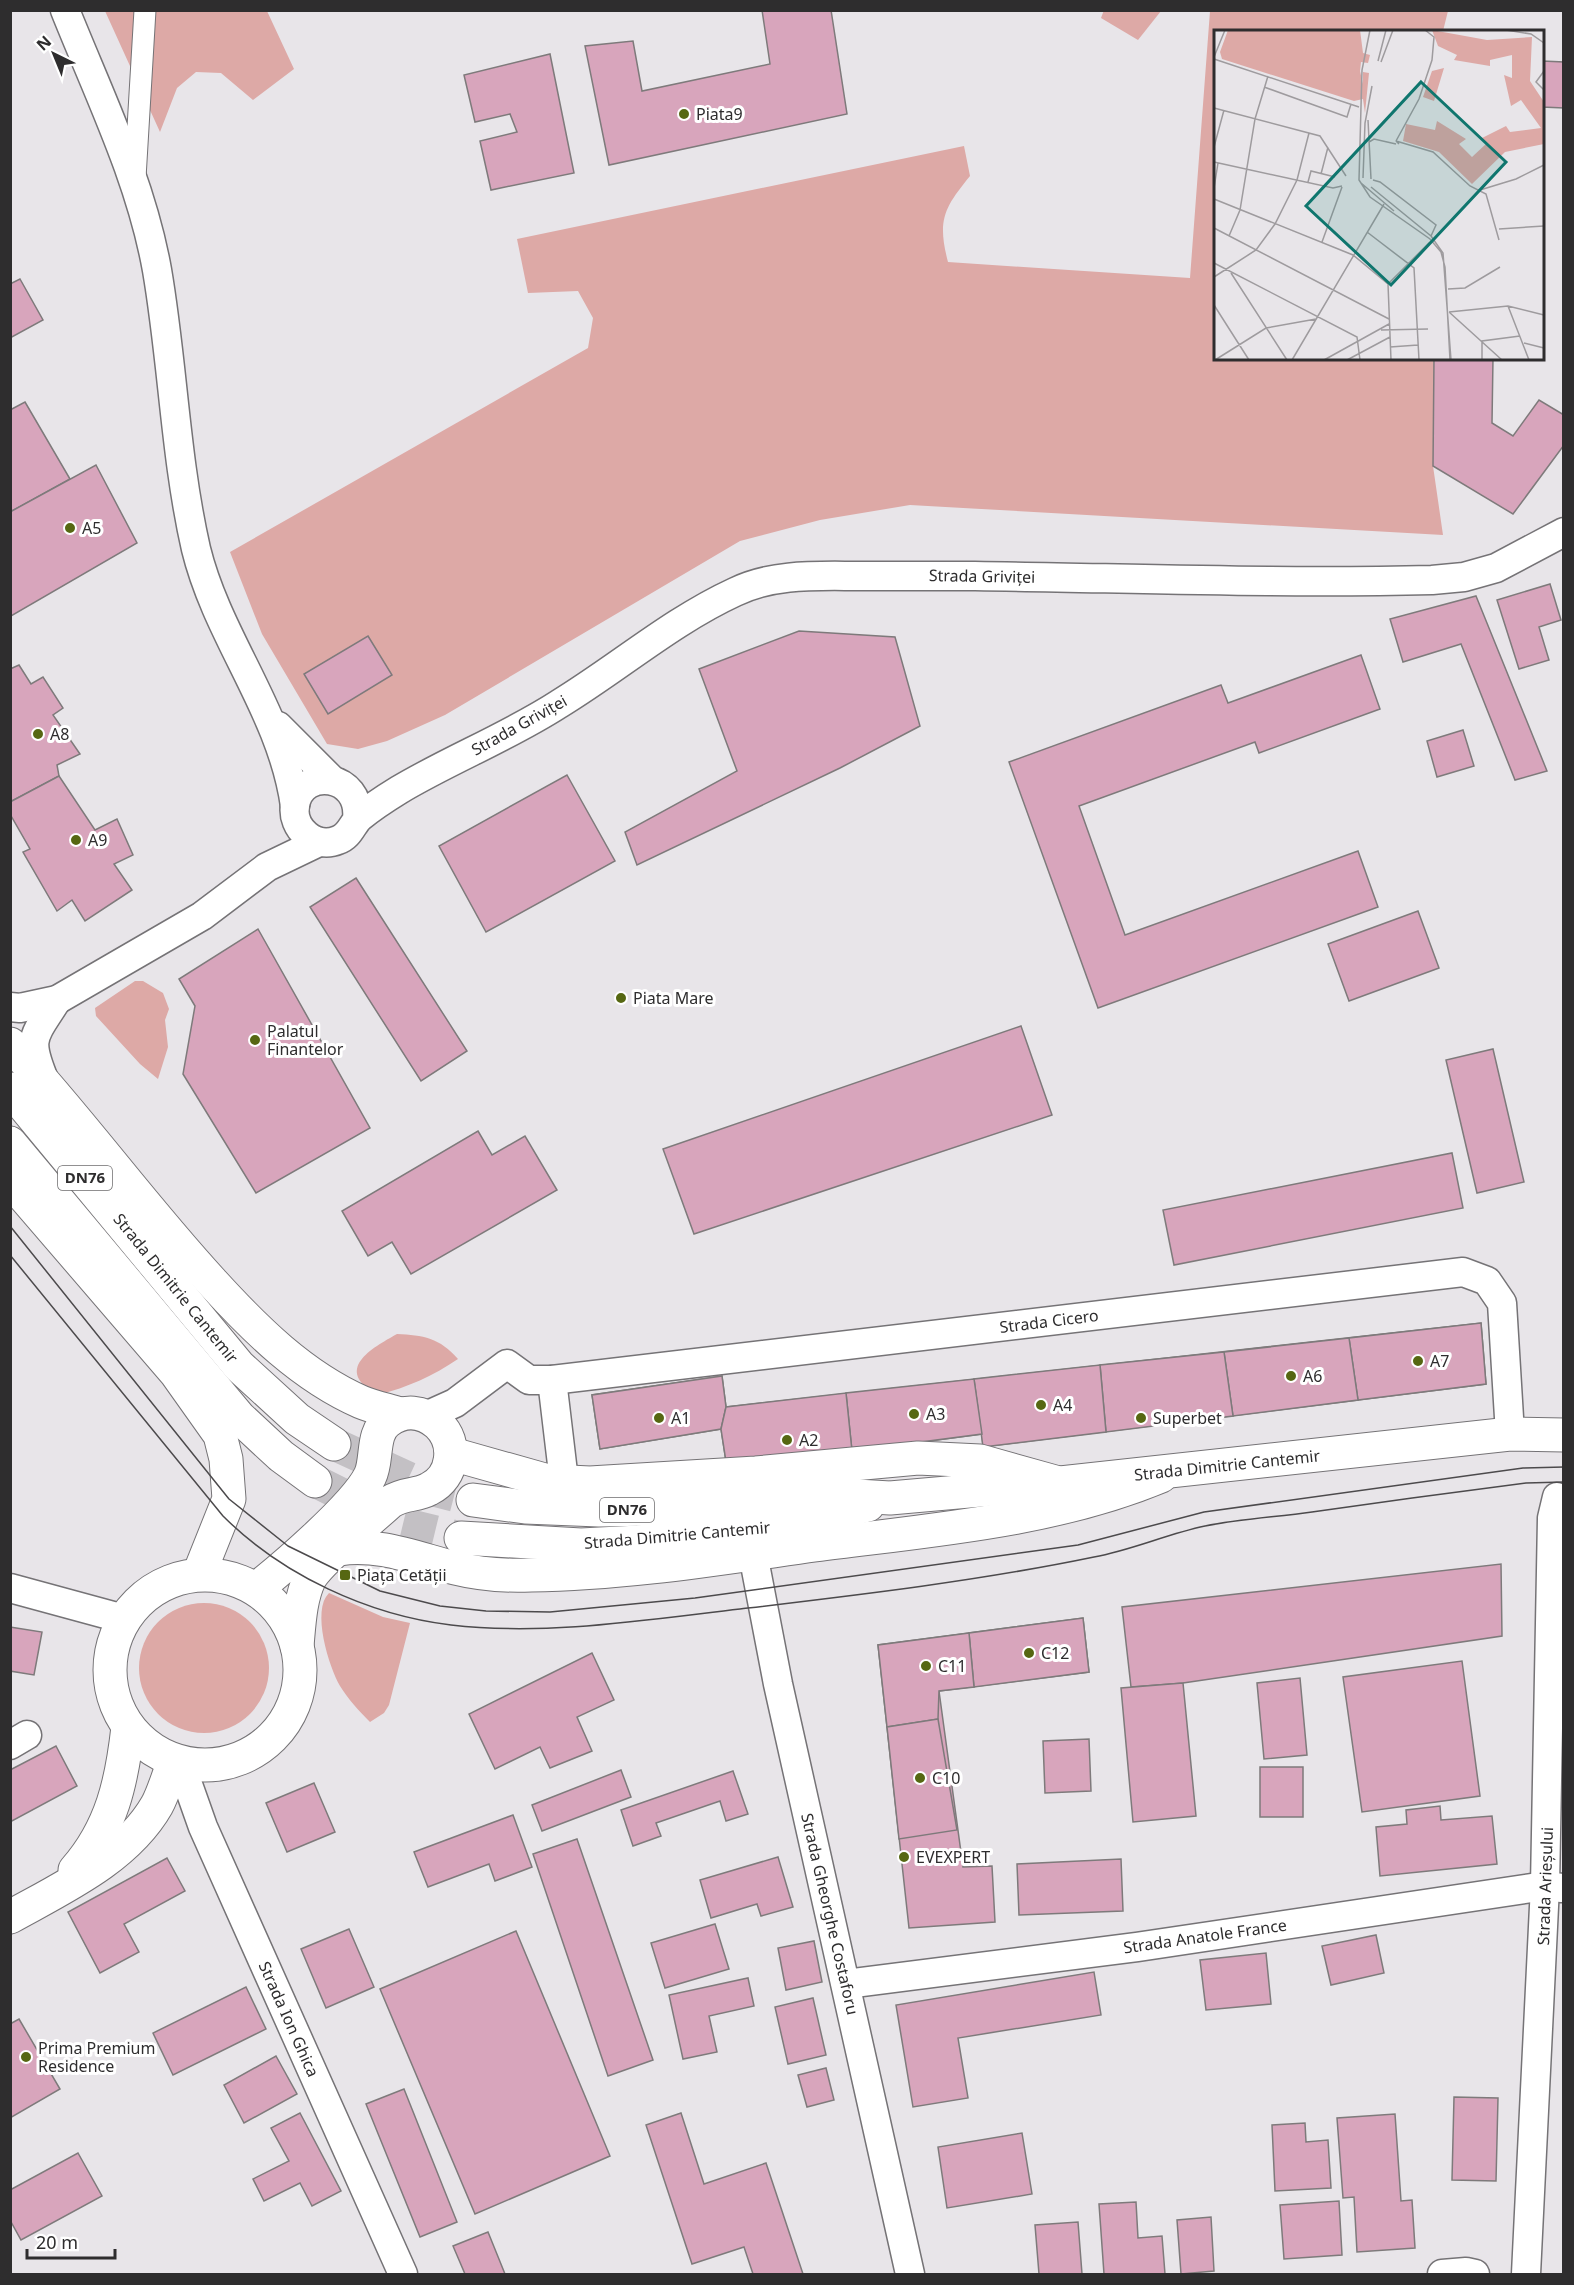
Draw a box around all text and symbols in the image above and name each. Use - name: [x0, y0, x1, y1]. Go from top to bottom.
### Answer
- north arrow: [24, 24, 84, 84]
- inset map: [1214, 30, 1544, 360]
- text: N: [32, 31, 56, 56]
- place label: Piata9: [696, 103, 743, 125]
- marker: Piata9: [677, 107, 691, 121]
- place label: A5: [82, 517, 101, 539]
- marker: A5: [63, 521, 77, 535]
- street label: Strada Griviței: [929, 564, 1035, 588]
- street label: Strada Griviței: [467, 690, 571, 760]
- place label: A8: [50, 723, 69, 745]
- marker: A8: [31, 727, 45, 741]
- place label: A9: [88, 829, 107, 851]
- marker: A9: [69, 833, 83, 847]
- place label: Piata Mare: [633, 987, 714, 1009]
- marker: Piata Mare: [614, 991, 628, 1005]
- place label: Palatul Finantelor: [267, 1020, 344, 1060]
- marker: Palatul Finantelor: [248, 1033, 262, 1047]
- road number: DN76: [58, 1166, 112, 1190]
- street label: Strada Dimitrie Cantemir: [109, 1208, 244, 1368]
- street label: Strada Cicero: [998, 1304, 1100, 1338]
- place label: A7: [1430, 1350, 1449, 1372]
- marker: A7: [1411, 1354, 1425, 1368]
- place label: A6: [1303, 1365, 1322, 1387]
- marker: A6: [1284, 1369, 1298, 1383]
- place label: A4: [1053, 1394, 1072, 1416]
- marker: A4: [1034, 1398, 1048, 1412]
- place label: A3: [926, 1403, 945, 1425]
- place label: A1: [671, 1407, 690, 1429]
- marker: A3: [907, 1407, 921, 1421]
- place label: Superbet: [1153, 1407, 1222, 1429]
- marker: A1: [652, 1411, 666, 1425]
- marker: Superbet: [1134, 1411, 1148, 1425]
- place label: A2: [799, 1429, 818, 1451]
- marker: A2: [780, 1433, 794, 1447]
- street label: Strada Dimitrie Cantemir: [1133, 1444, 1321, 1486]
- road number: DN76: [600, 1498, 654, 1522]
- street label: Strada Dimitrie Cantemir: [583, 1516, 771, 1554]
- place label: Piața Cetății: [357, 1564, 447, 1586]
- marker: Piața Cetății: [338, 1568, 352, 1582]
- place label: C12: [1041, 1642, 1069, 1664]
- marker: C12: [1022, 1646, 1036, 1660]
- place label: C11: [938, 1655, 966, 1677]
- marker: C11: [919, 1659, 933, 1673]
- place label: C10: [932, 1767, 960, 1789]
- marker: C10: [913, 1771, 927, 1785]
- street label: Strada Gheorghe Costaforu: [796, 1811, 864, 2017]
- street label: Strada Arieșului: [1532, 1826, 1558, 1946]
- place label: EVEXPERT: [916, 1846, 990, 1868]
- marker: EVEXPERT: [897, 1850, 911, 1864]
- street label: Strada Anatole France: [1122, 1914, 1288, 1958]
- street label: Strada Ion Ghica: [254, 1958, 324, 2080]
- place label: Prima Premium Residence: [38, 2037, 155, 2077]
- marker: Prima Premium Residence: [19, 2050, 33, 2064]
- scale bar: [27, 2222, 116, 2260]
- text: 20 m: [36, 2230, 78, 2254]

